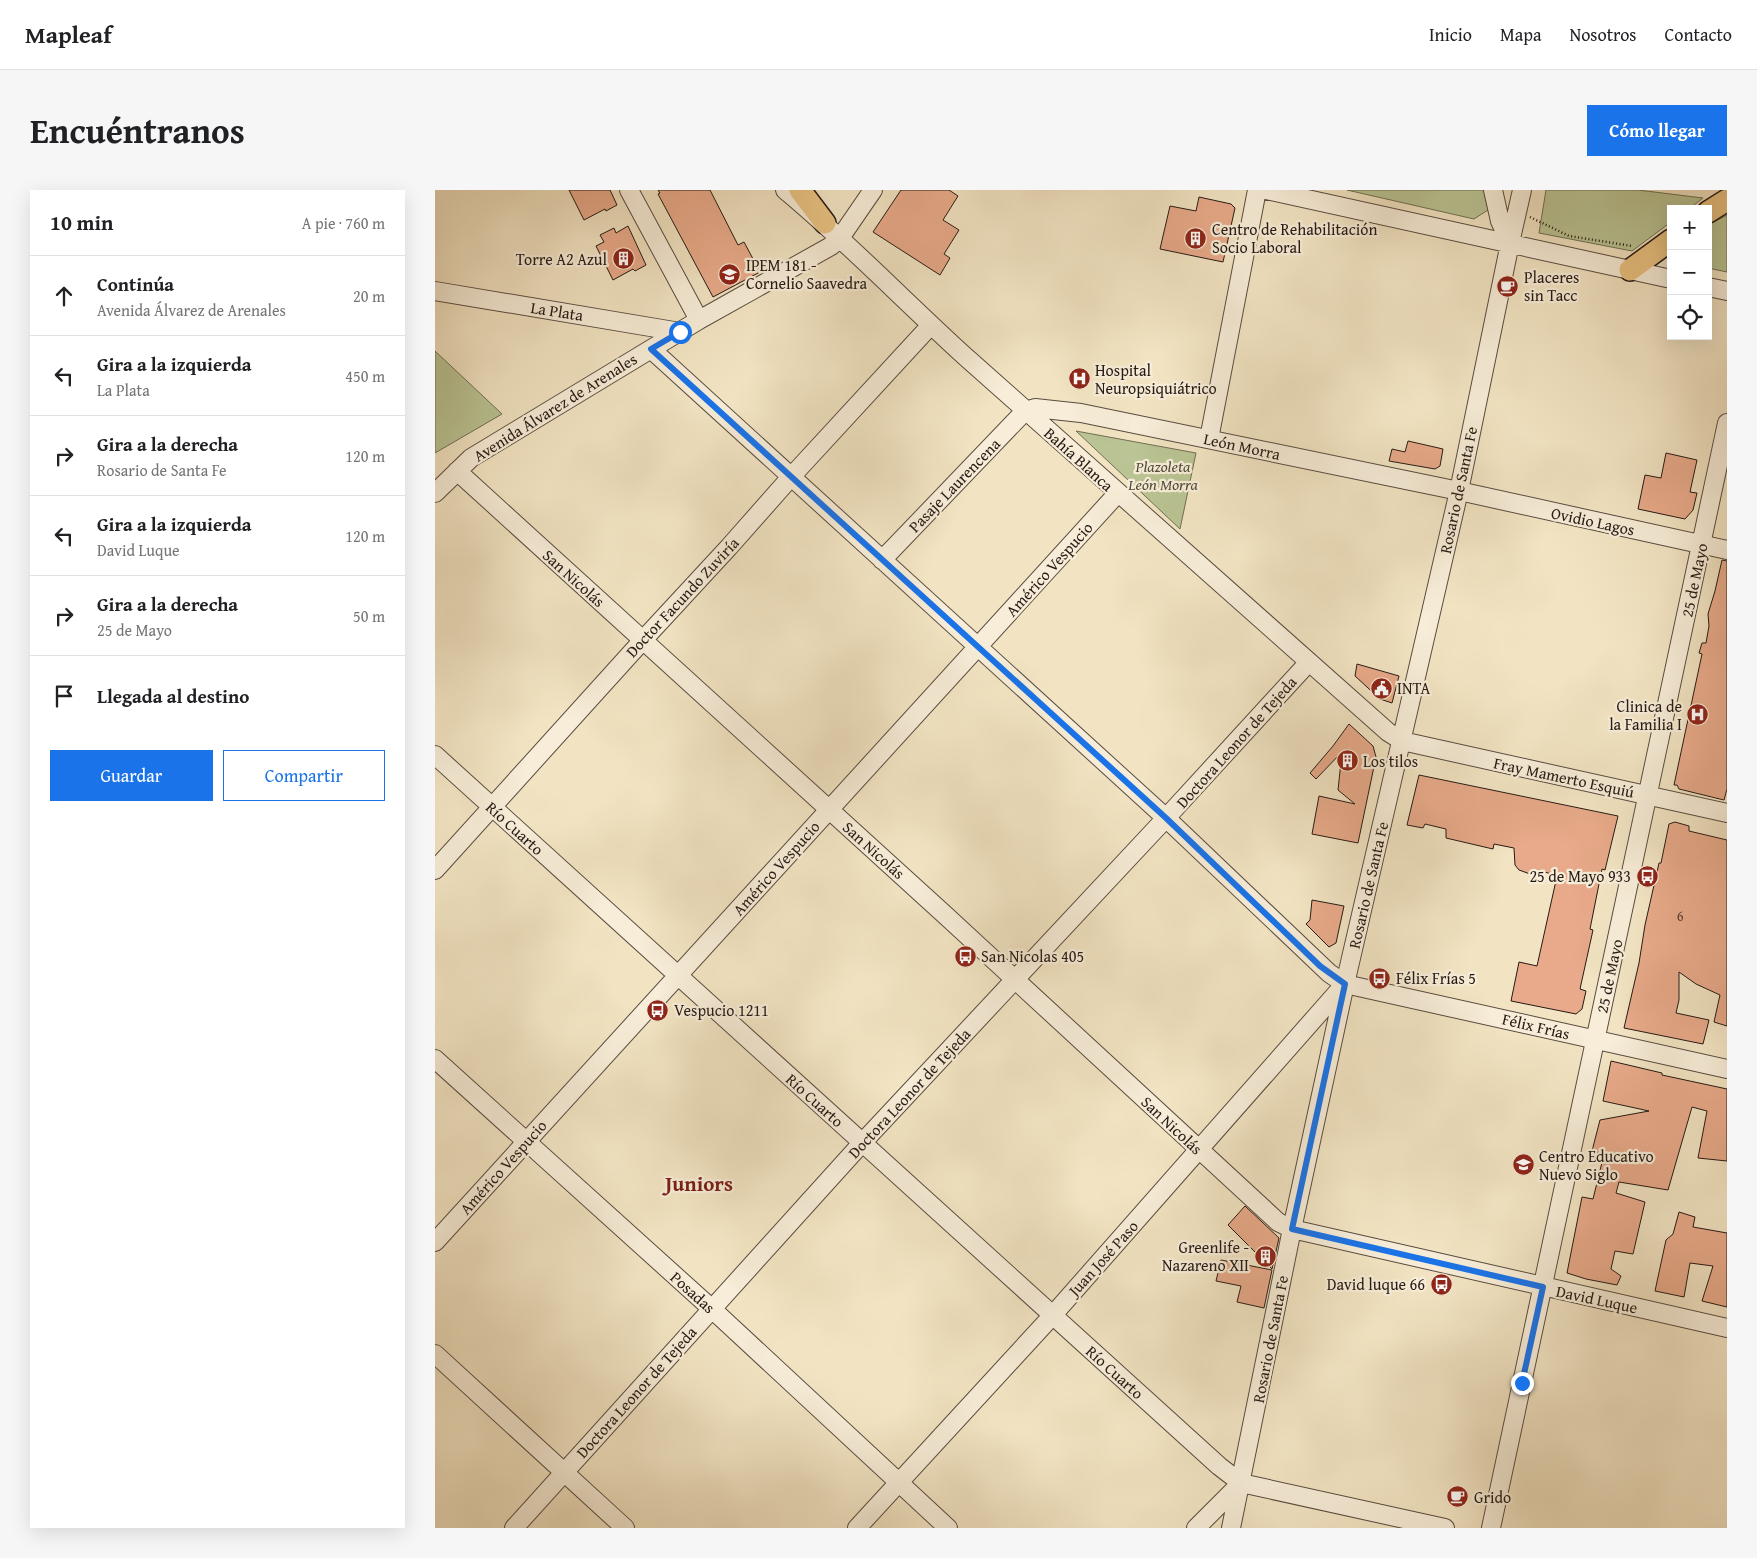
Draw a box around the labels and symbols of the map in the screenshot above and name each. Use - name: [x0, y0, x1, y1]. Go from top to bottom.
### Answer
- place label: Centro de Rehabilitación Socio Laboral: [1212, 217, 1377, 259]
- building icon: Centro de Rehabilitación Socio Laboral: [1184, 226, 1208, 250]
- place label: Torre A2 Azul: [516, 247, 608, 271]
- building icon: Torre A2 Azul: [611, 247, 635, 271]
- place label: IPEM 181 - Cornelio Saavedra: [746, 253, 867, 295]
- school or university icon: IPEM 181 - Cornelio Saavedra: [718, 262, 742, 286]
- place label: Placeres sin Tacc: [1524, 265, 1579, 307]
- cafe icon: Placeres sin Tacc: [1496, 274, 1520, 298]
- street label: La Plata: [529, 295, 585, 327]
- route start: [669, 321, 692, 344]
- street label: Avenida Álvarez de Arenales: [469, 347, 641, 467]
- place label: Hospital Neuropsiquiátrico: [1095, 358, 1217, 400]
- hospital icon: Hospital Neuropsiquiátrico: [1067, 367, 1091, 391]
- street label: Bahía Blanca: [1039, 421, 1119, 497]
- street label: Rosario de Santa Fe: [1433, 424, 1483, 556]
- street label: León Morra: [1201, 426, 1283, 466]
- street label: Pasaje Laurencena: [902, 432, 1006, 538]
- park label: Plazoleta León Morra: [1127, 454, 1198, 496]
- street label: Ovidio Lagos: [1549, 500, 1637, 542]
- street label: Américo Vespucio: [1000, 516, 1098, 622]
- street label: Doctor Facundo Zuviría: [620, 531, 745, 663]
- street label: 25 de Mayo: [1674, 541, 1714, 619]
- street label: San Nicolás: [538, 543, 610, 613]
- street label: Doctora Leonor de Tejeda: [1170, 670, 1302, 813]
- public building icon: INTA: [1369, 676, 1393, 700]
- place label: INTA: [1397, 676, 1430, 700]
- place label: Clinica de la Familia I: [1609, 694, 1682, 736]
- hospital icon: Clinica de la Familia I: [1686, 703, 1710, 727]
- building icon: Los tilos: [1335, 749, 1359, 773]
- place label: Los tilos: [1363, 749, 1418, 773]
- street label: Fray Mamerto Esquiú: [1491, 750, 1637, 804]
- street label: Río Cuarto: [481, 795, 549, 861]
- street label: Américo Vespucio: [727, 815, 825, 921]
- street label: San Nicolás: [838, 815, 910, 885]
- street label: Rosario de Santa Fe: [1342, 819, 1394, 951]
- place label: 25 de Mayo 933: [1529, 864, 1631, 888]
- bus stop icon: 25 de Mayo 933: [1635, 864, 1659, 888]
- house number: 6: [1677, 906, 1684, 926]
- street label: 25 de Mayo: [1589, 937, 1629, 1015]
- bus stop icon: San Nicolas 405: [953, 944, 977, 968]
- place label: San Nicolas 405: [981, 944, 1084, 968]
- bus stop icon: Félix Frías 5: [1368, 966, 1392, 990]
- place label: Félix Frías 5: [1396, 966, 1476, 990]
- bus stop icon: Vespucio 1211: [646, 998, 670, 1022]
- place label: Vespucio 1211: [674, 998, 769, 1022]
- street label: Félix Frías: [1500, 1007, 1572, 1045]
- street label: Doctora Leonor de Tejeda: [842, 1022, 976, 1163]
- street label: Río Cuarto: [781, 1067, 849, 1133]
- street label: San Nicolás: [1136, 1090, 1208, 1160]
- street label: Américo Vespucio: [454, 1114, 552, 1220]
- place label: Centro Educativo Nuevo Siglo: [1539, 1144, 1654, 1186]
- school or university icon: Centro Educativo Nuevo Siglo: [1511, 1153, 1535, 1177]
- district label: Juniors: [662, 1168, 733, 1199]
- street label: Juan José Paso: [1061, 1215, 1144, 1303]
- place label: Greenlife - Nazareno XII: [1162, 1235, 1250, 1277]
- building icon: Greenlife - Nazareno XII: [1253, 1244, 1277, 1268]
- street label: Posadas: [665, 1265, 721, 1319]
- place label: David luque 66: [1327, 1272, 1425, 1296]
- bus stop icon: David luque 66: [1429, 1272, 1453, 1296]
- street label: Rosario de Santa Fe: [1246, 1273, 1294, 1405]
- street label: David Luque: [1554, 1279, 1640, 1319]
- street label: Doctora Leonor de Tejeda: [570, 1320, 702, 1463]
- street label: Río Cuarto: [1081, 1339, 1149, 1405]
- route end: [1511, 1372, 1534, 1395]
- cafe icon: Grido: [1446, 1485, 1470, 1509]
- place label: Grido: [1474, 1485, 1511, 1509]

